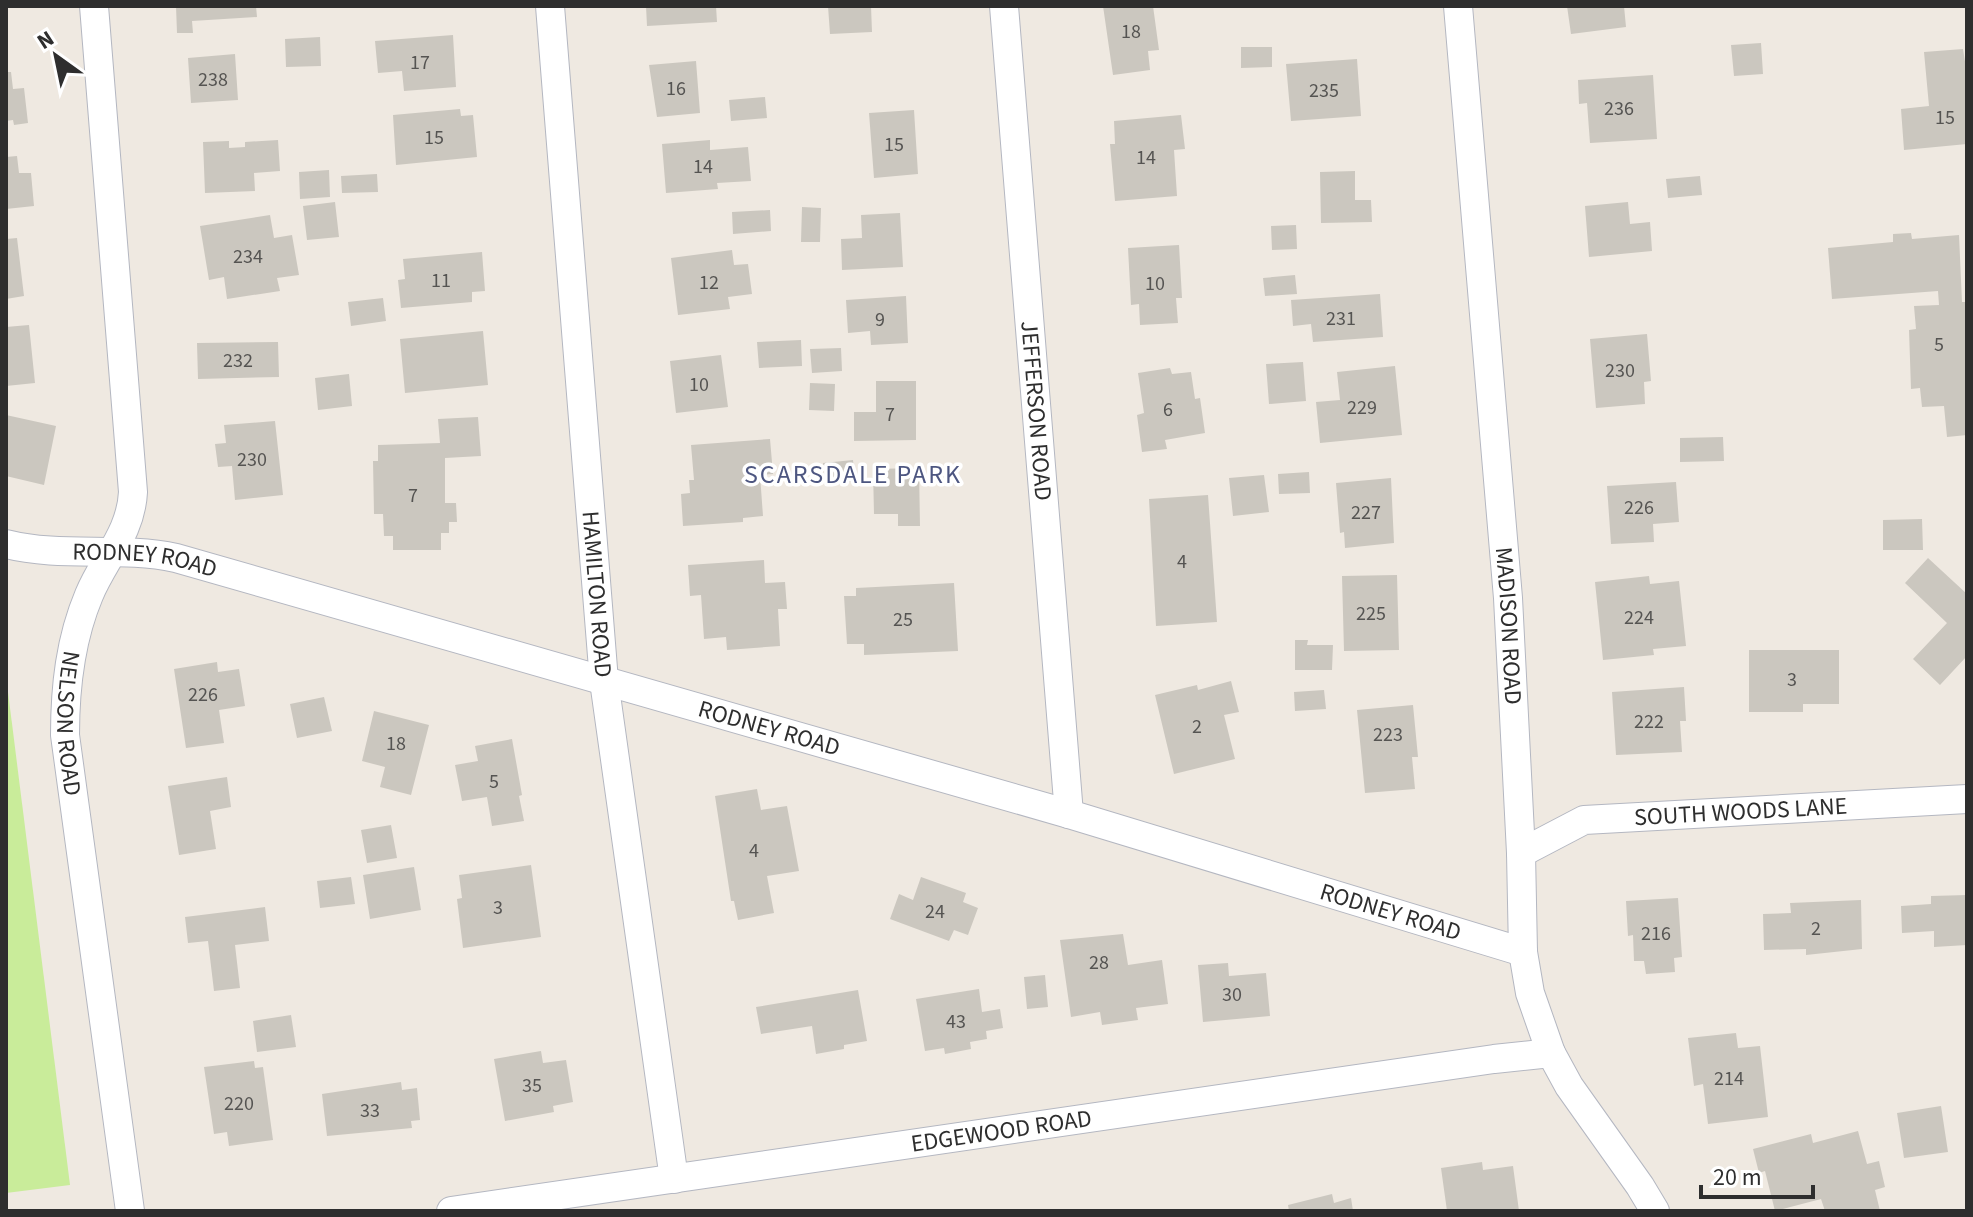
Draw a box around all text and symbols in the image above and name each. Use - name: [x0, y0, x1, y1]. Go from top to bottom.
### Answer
- north arrow: [16, 16, 96, 96]
- house number: 18: [1121, 18, 1141, 46]
- text: N: [31, 23, 61, 57]
- house number: 17: [410, 49, 430, 77]
- house number: 238: [198, 66, 228, 94]
- house number: 16: [666, 75, 686, 103]
- house number: 235: [1309, 77, 1339, 105]
- house number: 236: [1604, 95, 1634, 123]
- house number: 15: [1935, 104, 1955, 132]
- house number: 15: [424, 124, 444, 152]
- house number: 15: [884, 131, 904, 159]
- house number: 14: [1136, 144, 1156, 172]
- house number: 14: [693, 153, 713, 181]
- house number: 234: [233, 243, 263, 271]
- house number: 11: [431, 267, 451, 295]
- house number: 12: [699, 269, 719, 297]
- house number: 10: [1145, 270, 1165, 298]
- house number: 231: [1326, 305, 1356, 333]
- house number: 9: [875, 306, 885, 334]
- street label: JEFFERSON ROAD: [1011, 320, 1061, 502]
- house number: 5: [1934, 331, 1944, 359]
- house number: 232: [223, 347, 253, 375]
- house number: 230: [1605, 357, 1635, 385]
- house number: 10: [689, 371, 709, 399]
- house number: 229: [1347, 394, 1377, 422]
- house number: 6: [1163, 396, 1173, 424]
- house number: 7: [885, 401, 895, 429]
- house number: 230: [237, 446, 267, 474]
- district label: SCARSDALE PARK: [744, 456, 962, 493]
- house number: 7: [408, 482, 418, 510]
- house number: 226: [1624, 494, 1654, 522]
- house number: 227: [1351, 499, 1381, 527]
- street label: HAMILTON ROAD: [572, 510, 621, 679]
- street label: RODNEY ROAD: [72, 535, 221, 587]
- street label: MADISON ROAD: [1486, 546, 1530, 706]
- house number: 4: [1177, 548, 1187, 576]
- house number: 225: [1356, 600, 1386, 628]
- house number: 224: [1624, 604, 1654, 632]
- house number: 25: [893, 606, 913, 634]
- street label: NELSON ROAD: [47, 648, 90, 798]
- house number: 3: [1787, 666, 1797, 694]
- house number: 226: [188, 681, 218, 709]
- street label: RODNEY ROAD: [694, 692, 844, 765]
- house number: 222: [1634, 708, 1664, 736]
- house number: 2: [1192, 713, 1202, 741]
- house number: 223: [1373, 721, 1403, 749]
- house number: 18: [386, 730, 406, 758]
- house number: 5: [489, 768, 499, 796]
- street label: SOUTH WOODS LANE: [1633, 789, 1848, 835]
- house number: 4: [749, 837, 759, 865]
- street label: RODNEY ROAD: [1316, 874, 1465, 950]
- house number: 3: [493, 894, 503, 922]
- house number: 24: [925, 898, 945, 926]
- house number: 2: [1811, 915, 1821, 943]
- house number: 216: [1641, 920, 1671, 948]
- house number: 28: [1089, 949, 1109, 977]
- house number: 30: [1222, 981, 1242, 1009]
- house number: 43: [946, 1008, 966, 1036]
- house number: 214: [1714, 1065, 1744, 1093]
- house number: 35: [522, 1072, 542, 1100]
- house number: 220: [224, 1090, 254, 1118]
- house number: 33: [360, 1097, 380, 1125]
- street label: EDGEWOOD ROAD: [909, 1101, 1094, 1162]
- scale bar: [1701, 1149, 1813, 1199]
- text: 20 m: [1713, 1160, 1762, 1195]

